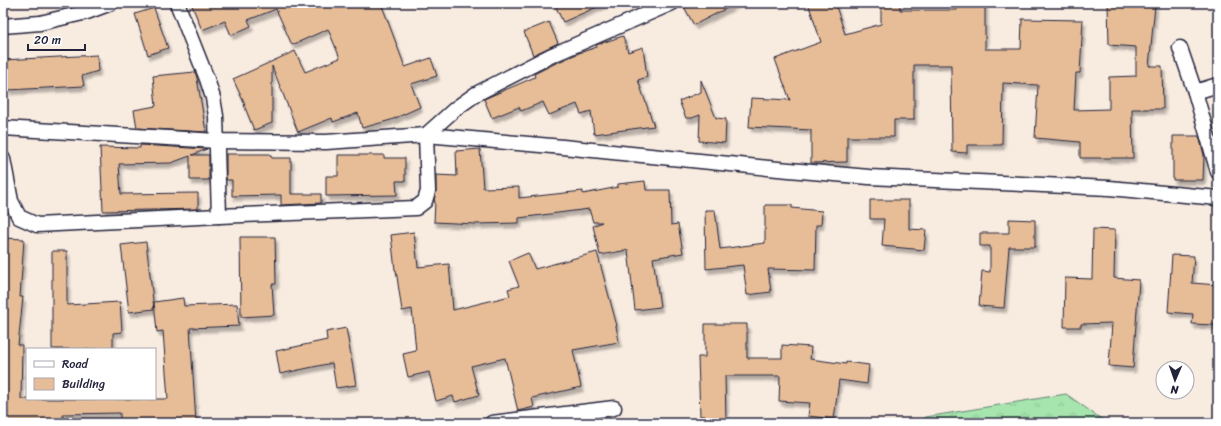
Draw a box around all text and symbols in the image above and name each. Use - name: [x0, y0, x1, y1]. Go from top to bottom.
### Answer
- scale bar: [28, 26, 85, 52]
- text: 20 m: [34, 29, 61, 51]
- legend: [26, 348, 156, 400]
- text: Road: [62, 353, 89, 375]
- north arrow: [1155, 360, 1195, 400]
- text: Building: [62, 373, 105, 395]
- text: N: [1170, 380, 1180, 399]

